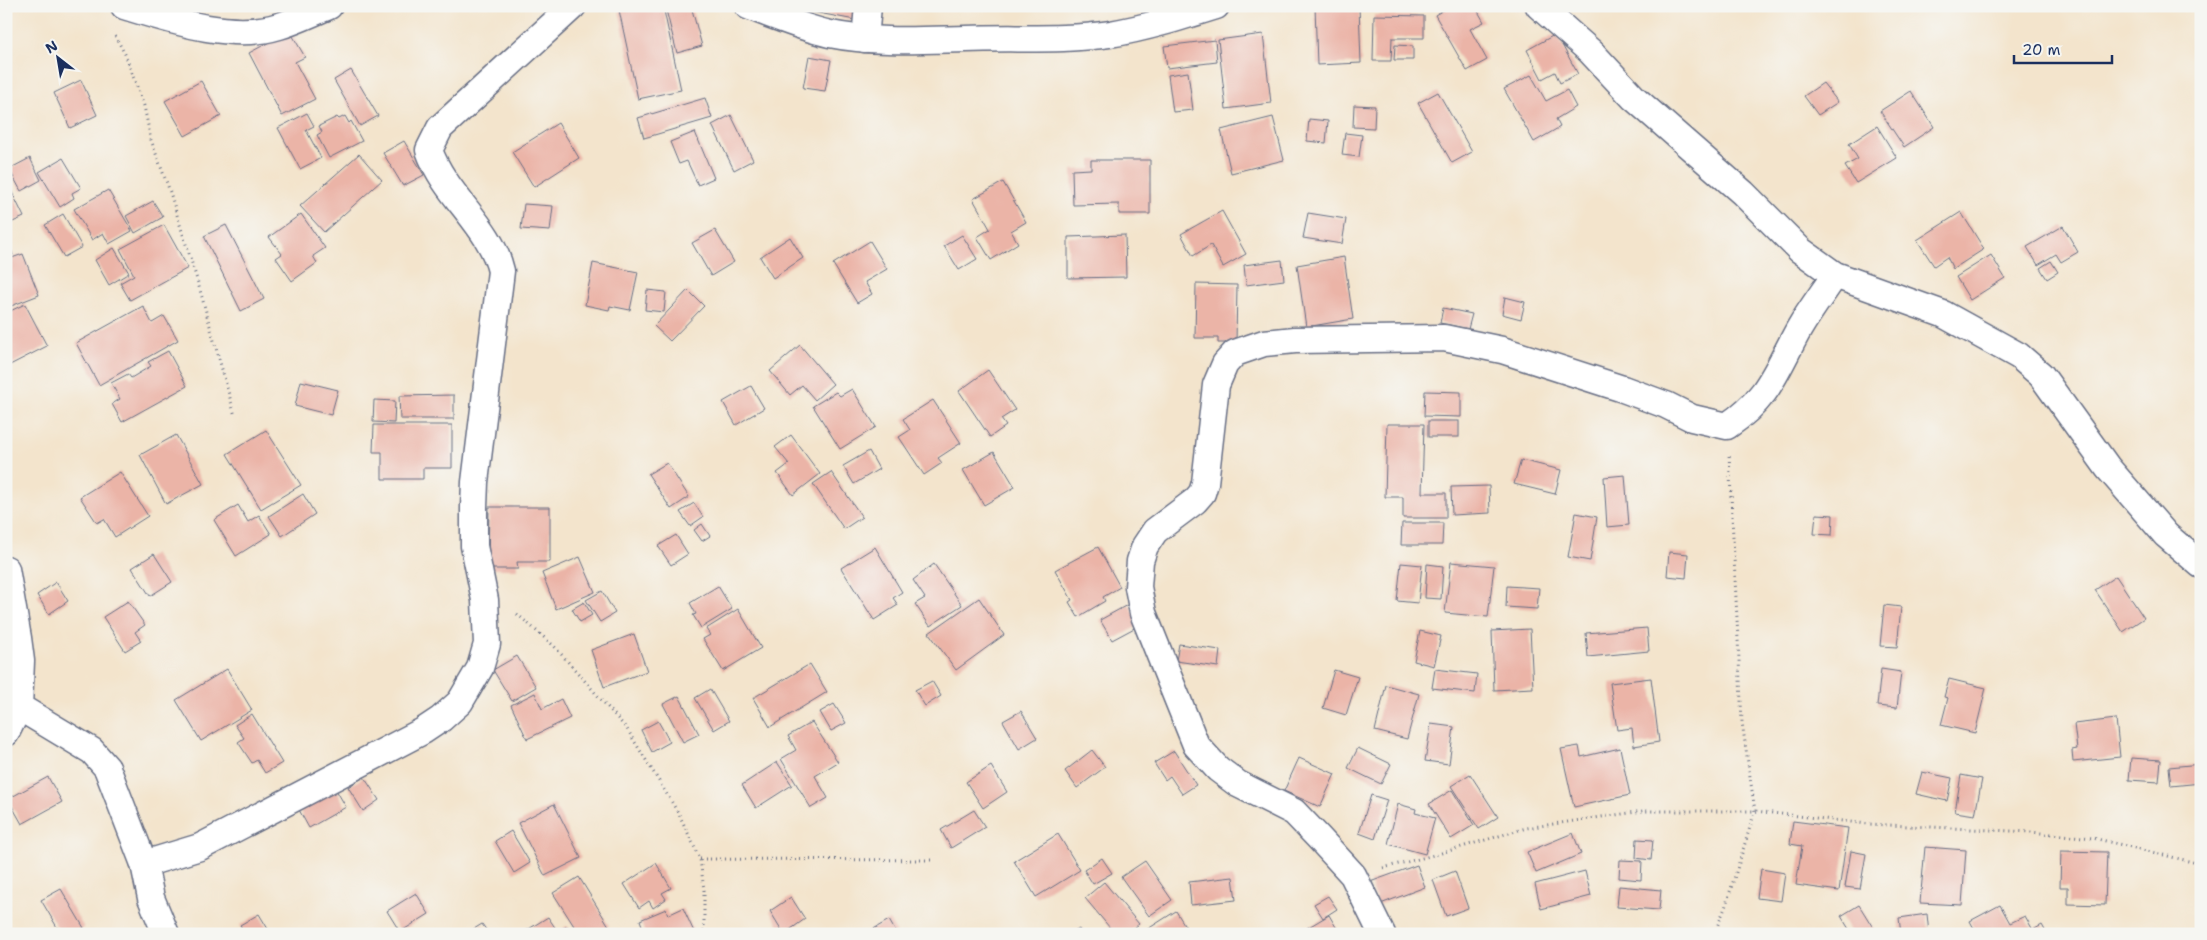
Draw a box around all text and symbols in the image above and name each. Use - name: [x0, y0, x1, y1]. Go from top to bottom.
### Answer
- north arrow: [32, 32, 82, 82]
- scale bar: [2014, 32, 2112, 64]
- text: N: [42, 36, 61, 57]
- text: 20 m: [2022, 40, 2061, 60]

